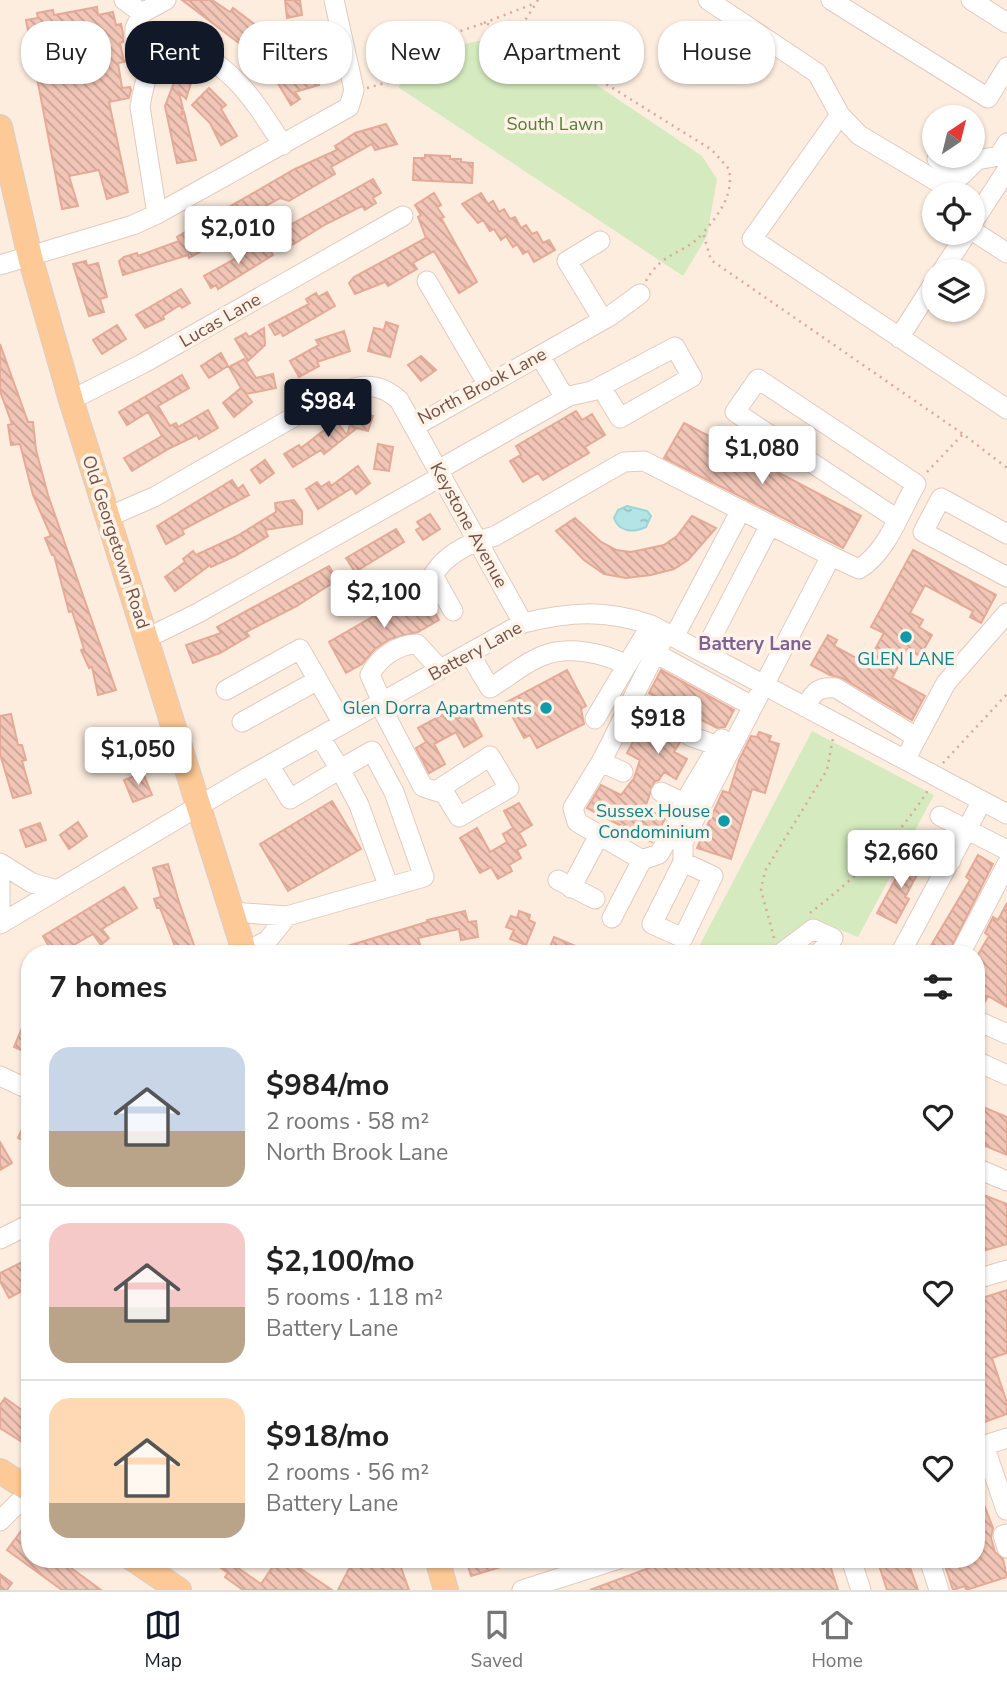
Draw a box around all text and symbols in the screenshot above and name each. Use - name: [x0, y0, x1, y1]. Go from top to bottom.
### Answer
- chip: Buy: [21, 21, 111, 84]
- chip: Rent: [125, 21, 224, 84]
- chip: Filters: [238, 21, 352, 84]
- chip: New: [366, 21, 465, 84]
- chip: Apartment: [479, 21, 644, 84]
- chip: House: [658, 21, 775, 84]
- north arrow: [922, 105, 985, 168]
- map controls: [922, 105, 985, 322]
- park label: South Lawn: [507, 112, 603, 136]
- button: locate: [922, 182, 985, 245]
- pin: $2,010: [181, 206, 295, 266]
- text: $2,010: [201, 213, 275, 244]
- button: layers: [922, 259, 985, 322]
- street label: Lucas Lane: [175, 287, 265, 353]
- street label: North Brook Lane: [413, 342, 551, 430]
- pin: $984: [287, 380, 369, 439]
- text: $984: [300, 386, 356, 417]
- pin: $1,080: [705, 426, 819, 486]
- text: $1,080: [725, 433, 799, 464]
- street label: Old Georgetown Road: [77, 452, 155, 632]
- street label: Keystone Avenue: [425, 458, 513, 592]
- pin: $2,100: [327, 570, 441, 630]
- text: $2,100: [347, 577, 421, 608]
- street label: Battery Lane: [424, 615, 526, 687]
- marker: GLEN LANE: [898, 629, 914, 645]
- district label: Battery Lane: [698, 631, 812, 657]
- place label: GLEN LANE: [857, 647, 955, 671]
- place label: Glen Dorra Apartments: [342, 696, 532, 720]
- pin: $918: [617, 696, 699, 756]
- marker: Glen Dorra Apartments: [538, 700, 554, 716]
- text: $918: [630, 703, 686, 734]
- pin: $1,050: [81, 728, 195, 787]
- text: $1,050: [101, 734, 175, 765]
- place label: Sussex House Condominium: [596, 799, 710, 844]
- marker: Sussex House Condominium: [716, 813, 732, 829]
- pin: $2,660: [844, 830, 958, 890]
- text: $2,660: [864, 837, 938, 868]
- text: 7 homes: [49, 967, 167, 1008]
- icon: filters: [919, 968, 957, 1006]
- text: $984/mo: [266, 1065, 389, 1106]
- icon: home: [105, 1075, 189, 1159]
- icon: heart: [919, 1098, 957, 1136]
- text: 2 rooms · 58 m²: [266, 1106, 429, 1137]
- text: North Brook Lane: [266, 1137, 448, 1168]
- text: $2,100/mo: [266, 1241, 415, 1282]
- icon: home: [105, 1251, 189, 1335]
- icon: heart: [919, 1274, 957, 1312]
- text: 5 rooms · 118 m²: [266, 1282, 443, 1313]
- text: Battery Lane: [266, 1313, 398, 1344]
- text: $918/mo: [266, 1416, 389, 1457]
- icon: home: [105, 1426, 189, 1510]
- icon: heart: [919, 1449, 957, 1487]
- text: 2 rooms · 56 m²: [266, 1457, 429, 1488]
- text: Battery Lane: [266, 1488, 398, 1519]
- tab: Map: [144, 1606, 182, 1674]
- tab: Saved: [471, 1606, 523, 1674]
- tab: Home: [811, 1606, 863, 1674]

